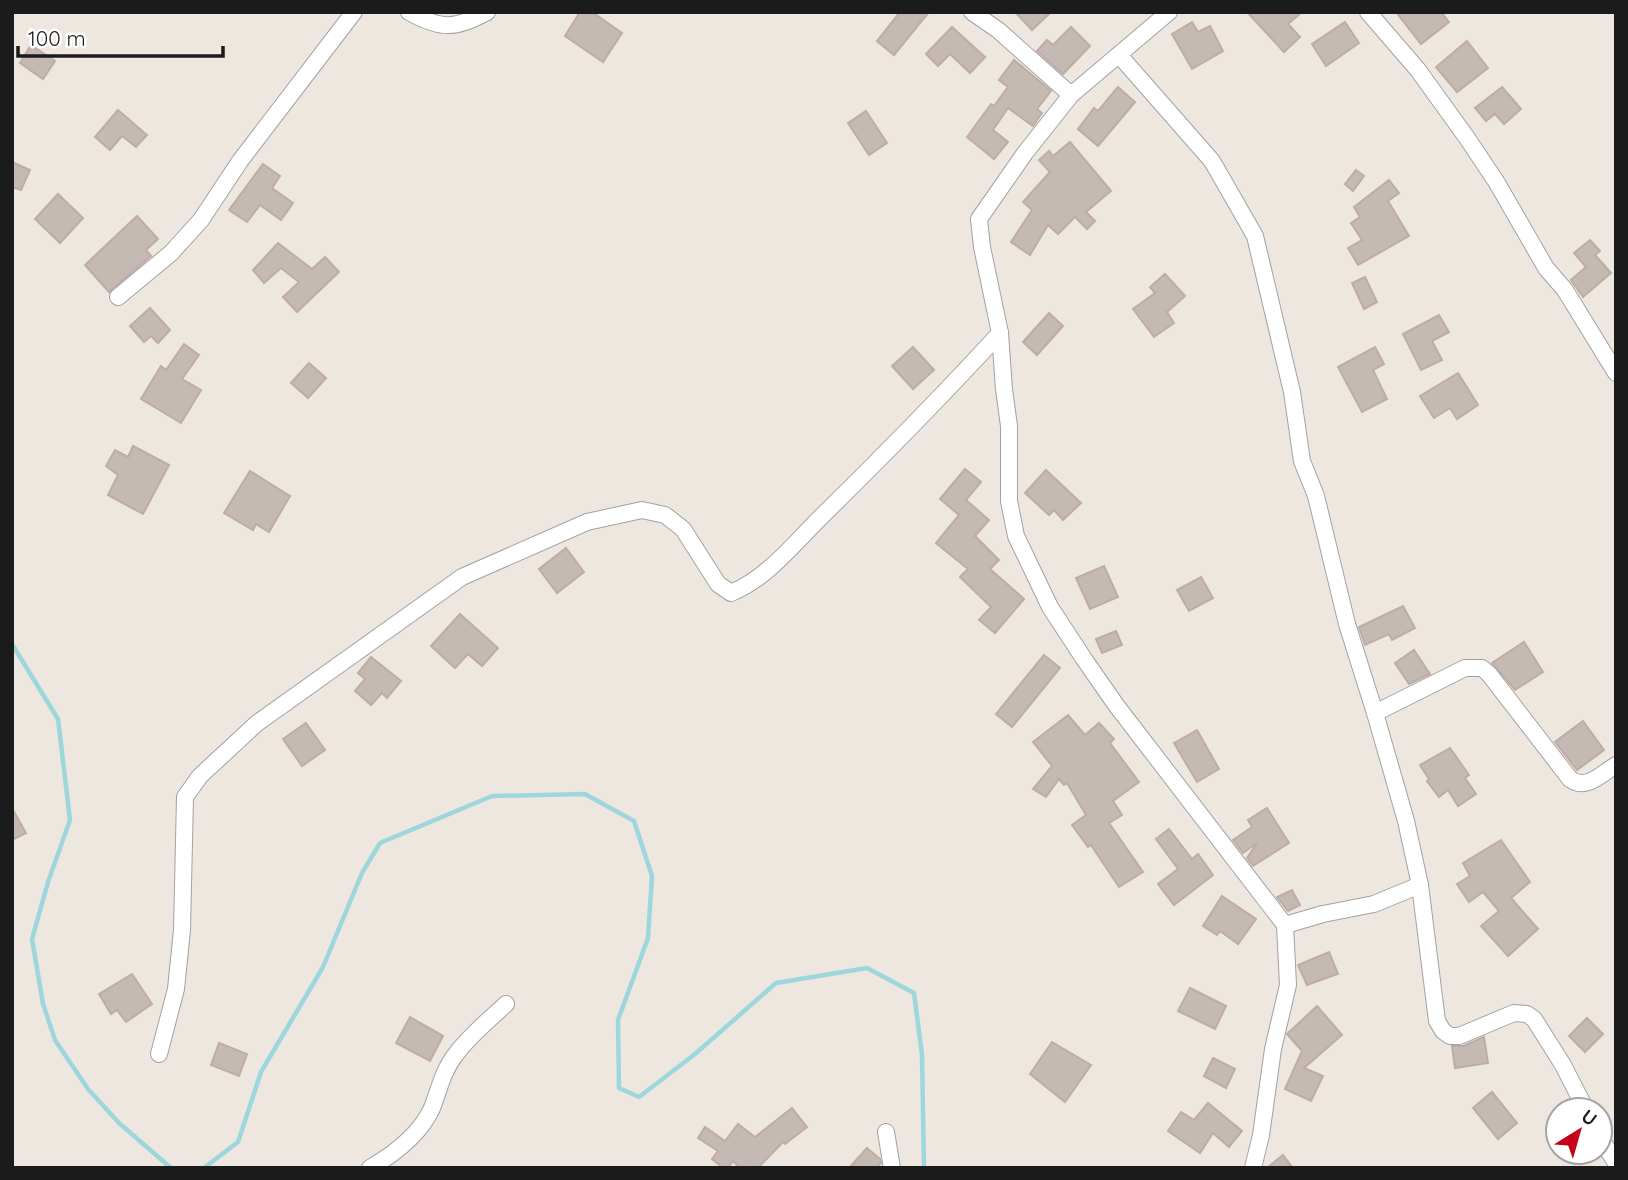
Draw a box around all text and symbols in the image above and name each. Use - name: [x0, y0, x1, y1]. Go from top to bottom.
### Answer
- scale bar: [18, 14, 222, 58]
- text: 100 m: [28, 25, 86, 51]
- north arrow: [1544, 1096, 1614, 1166]
- text: U: [1577, 1104, 1602, 1131]

